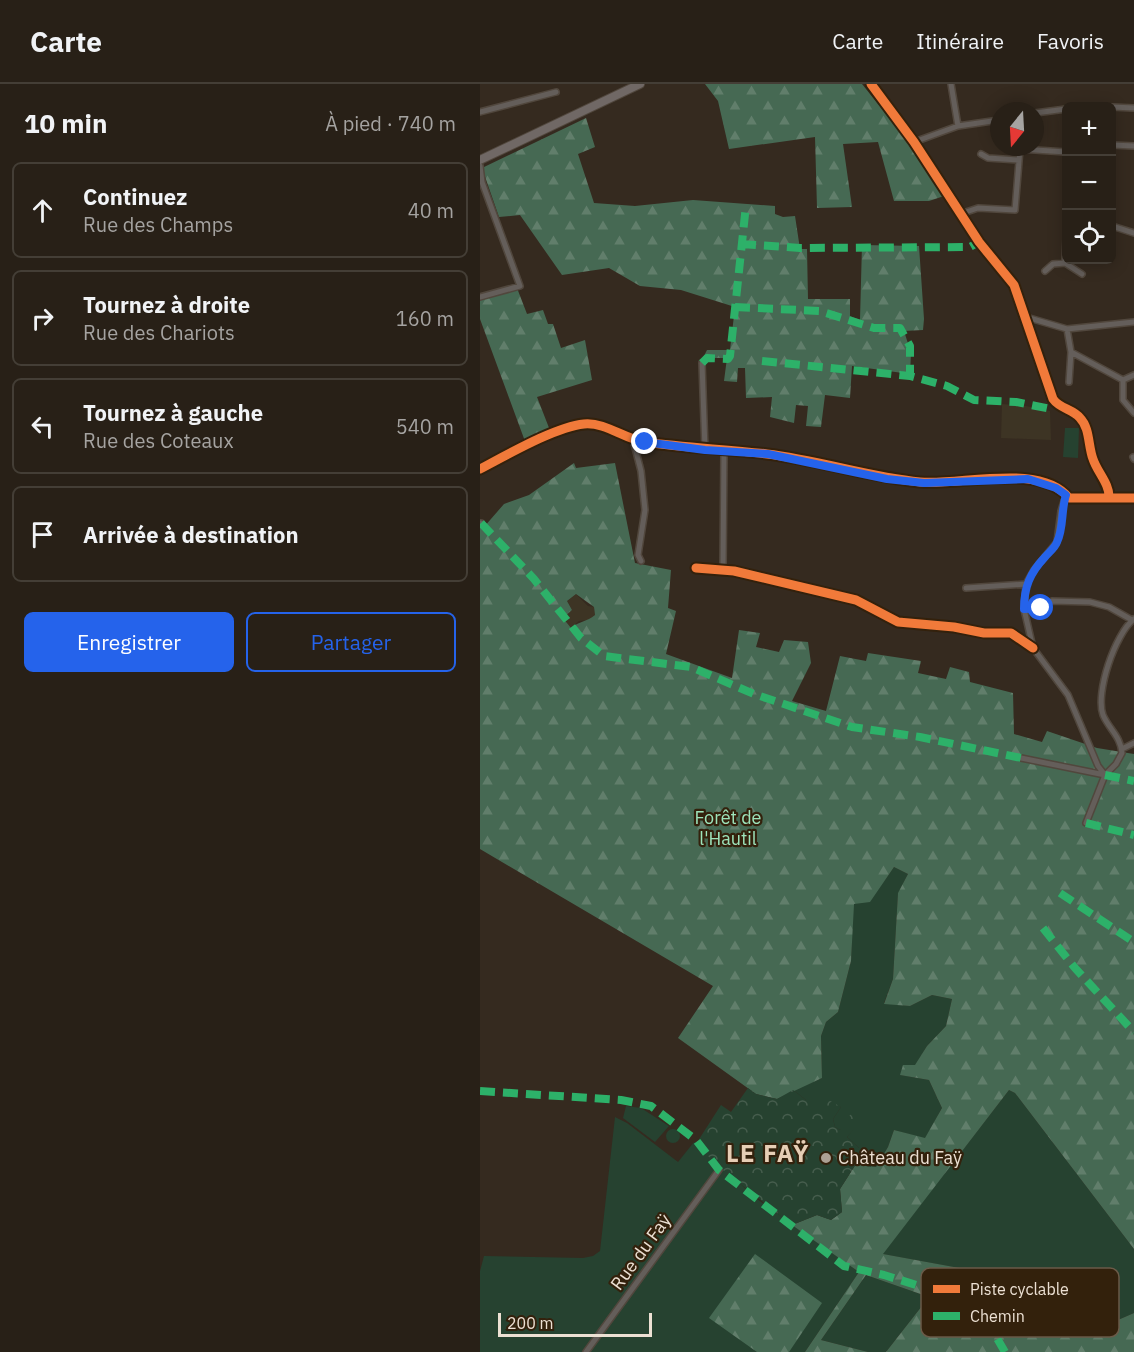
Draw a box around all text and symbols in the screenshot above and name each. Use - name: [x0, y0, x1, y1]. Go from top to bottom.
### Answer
- text: Carte: [30, 23, 102, 60]
- text: Carte: [832, 27, 883, 55]
- text: Itinéraire: [916, 27, 1004, 55]
- text: Favoris: [1037, 27, 1104, 55]
- north arrow: [990, 102, 1044, 156]
- map controls: [1062, 102, 1116, 264]
- button: +: [1062, 102, 1116, 156]
- text: 10 min: [24, 106, 108, 140]
- text: À pied · 740 m: [325, 110, 456, 137]
- button: −: [1062, 156, 1116, 210]
- text: Continuez: [83, 182, 187, 211]
- icon: ahead: [26, 194, 59, 227]
- text: 40 m: [408, 197, 454, 224]
- button: locate: [1062, 210, 1116, 264]
- text: Rue des Champs: [83, 211, 233, 238]
- text: Tournez à droite: [83, 290, 250, 319]
- icon: right: [26, 302, 59, 335]
- text: 160 m: [396, 305, 454, 332]
- text: Rue des Chariots: [83, 319, 235, 346]
- text: Tournez à gauche: [83, 398, 263, 427]
- icon: left: [26, 410, 59, 443]
- text: 540 m: [396, 413, 454, 440]
- text: Rue des Coteaux: [83, 427, 234, 454]
- route end: [631, 428, 657, 454]
- icon: arrive: [26, 518, 59, 551]
- text: Arrivée à destination: [83, 520, 299, 549]
- route start: [1027, 594, 1053, 620]
- button: Enregistrer: [24, 612, 234, 672]
- button: Partager: [246, 612, 456, 672]
- park label: Forêt de l'Hautil: [695, 806, 762, 850]
- district label: LE FAŸ: [726, 1137, 810, 1169]
- place label: Château du Faÿ: [838, 1146, 962, 1169]
- marker: Château du Faÿ: [819, 1151, 833, 1165]
- street label: Rue du Faÿ: [605, 1209, 676, 1294]
- legend: [921, 1268, 1119, 1337]
- text: Piste cyclable: [970, 1279, 1069, 1299]
- text: Chemin: [970, 1306, 1025, 1326]
- scale bar: [498, 1310, 652, 1338]
- text: 200 m: [507, 1313, 554, 1333]

